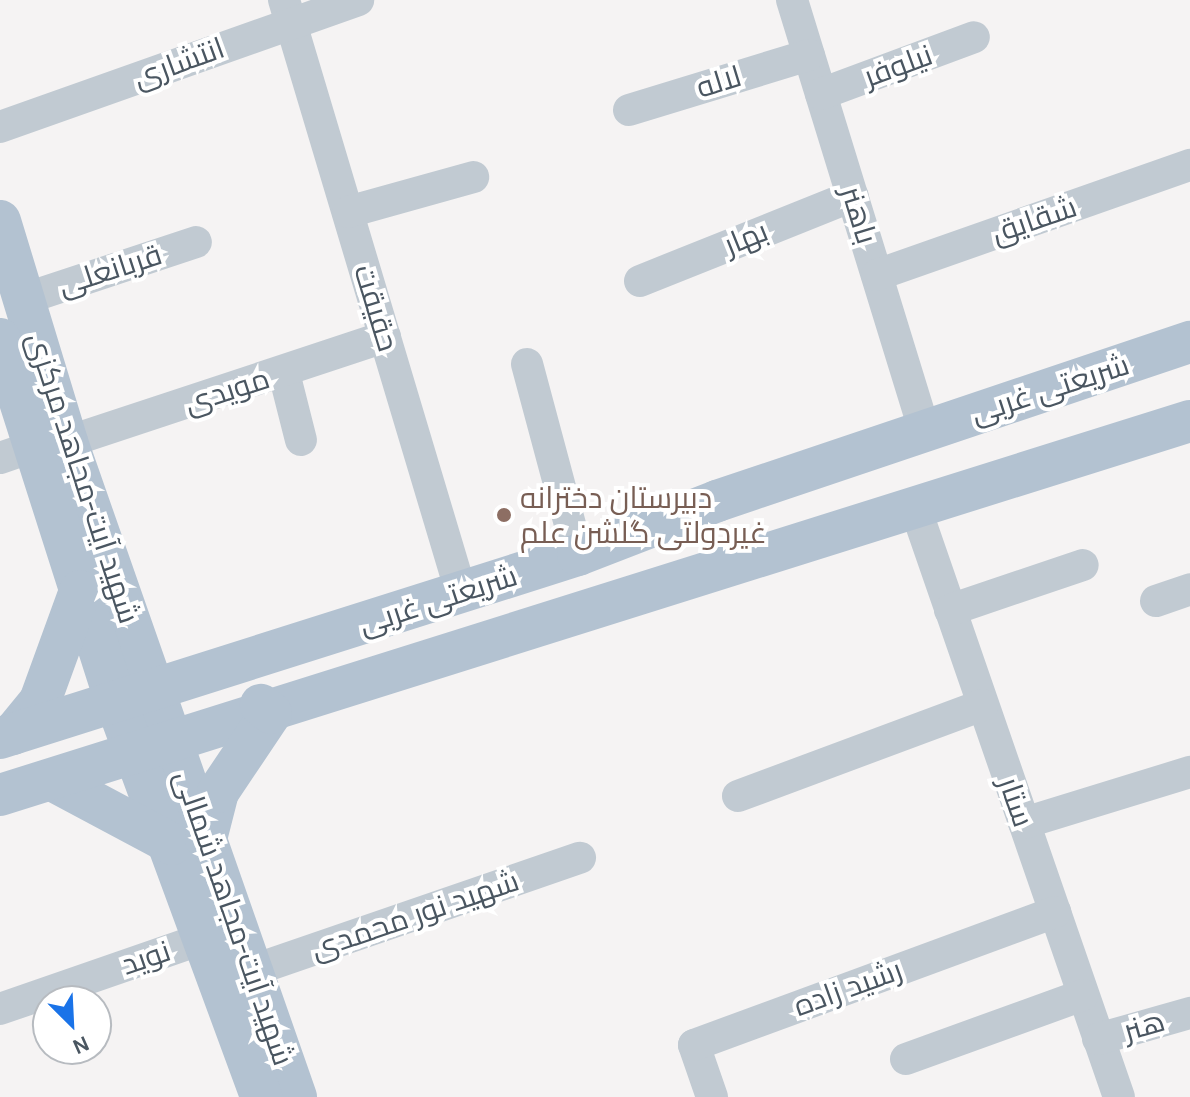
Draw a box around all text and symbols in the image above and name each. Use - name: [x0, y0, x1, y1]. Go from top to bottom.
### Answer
- street label: انتشاری: [129, 30, 229, 96]
- street label: نیلوفر: [859, 37, 937, 95]
- street label: لاله: [692, 58, 746, 106]
- street label: باهنر: [833, 182, 885, 248]
- street label: شقایق: [987, 189, 1081, 251]
- street label: بهار: [719, 213, 773, 263]
- street label: قربانعلی: [54, 236, 166, 304]
- street label: حقیقت: [346, 261, 406, 355]
- street label: شهید آیت-مجاهد مرکزی: [19, 328, 147, 628]
- street label: شریعتی غربی: [966, 347, 1134, 431]
- street label: مویدی: [180, 360, 274, 422]
- place label: دبیرستان دخترانه غیردولتی گلشن علم: [520, 480, 767, 550]
- marker: دبیرستان دخترانه غیردولتی گلشن علم: [495, 506, 513, 524]
- street label: شریعتی غربی: [354, 558, 522, 642]
- street label: شهید آیت-مجاهد شمالی: [167, 766, 301, 1070]
- street label: ستار: [991, 772, 1041, 832]
- street label: شهید نور محمدی: [306, 863, 524, 967]
- street label: نوید: [117, 933, 175, 983]
- street label: رشید زاده: [789, 952, 907, 1024]
- north arrow: [32, 985, 112, 1065]
- street label: هنر: [1119, 1003, 1169, 1049]
- text: N: [68, 1030, 93, 1060]

